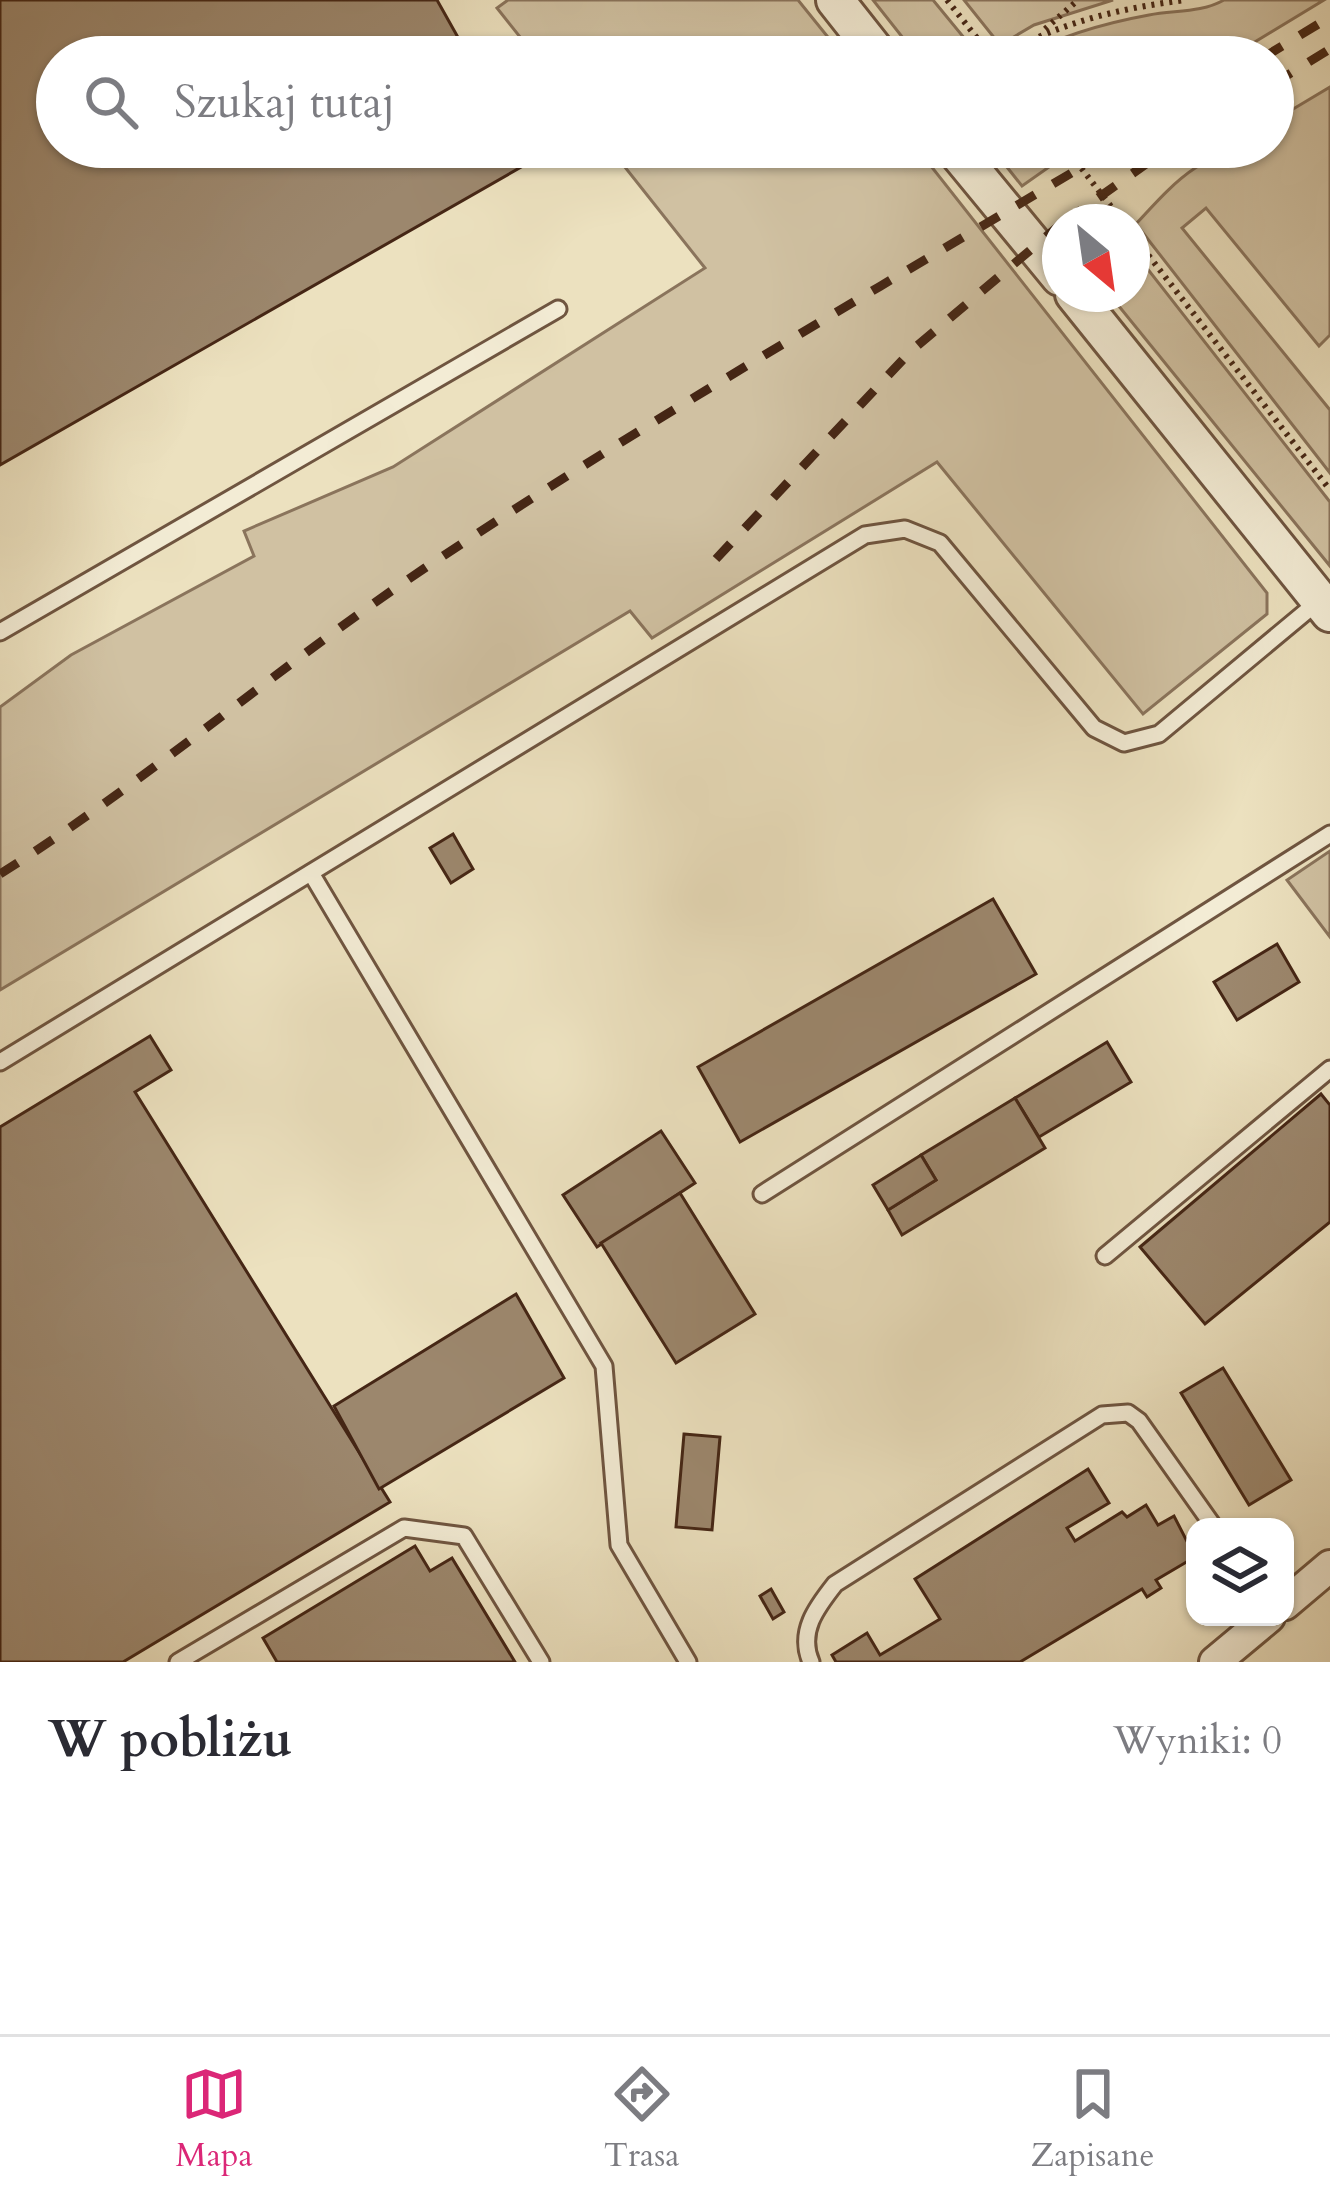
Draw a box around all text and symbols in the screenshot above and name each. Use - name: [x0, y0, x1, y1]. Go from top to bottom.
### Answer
- search box: [36, 36, 1294, 168]
- icon: search: [78, 69, 144, 135]
- text: Szukaj tutaj: [174, 72, 395, 133]
- north arrow: [1042, 204, 1150, 312]
- map controls: [1186, 1518, 1294, 1626]
- button: layers: [1186, 1518, 1294, 1626]
- text: W pobliżu: [48, 1705, 292, 1775]
- text: Wyniki: 0: [1113, 1714, 1282, 1767]
- tab: Mapa: [176, 2061, 253, 2178]
- tab: Trasa: [604, 2061, 680, 2178]
- tab: Zapisane: [1031, 2061, 1154, 2178]

